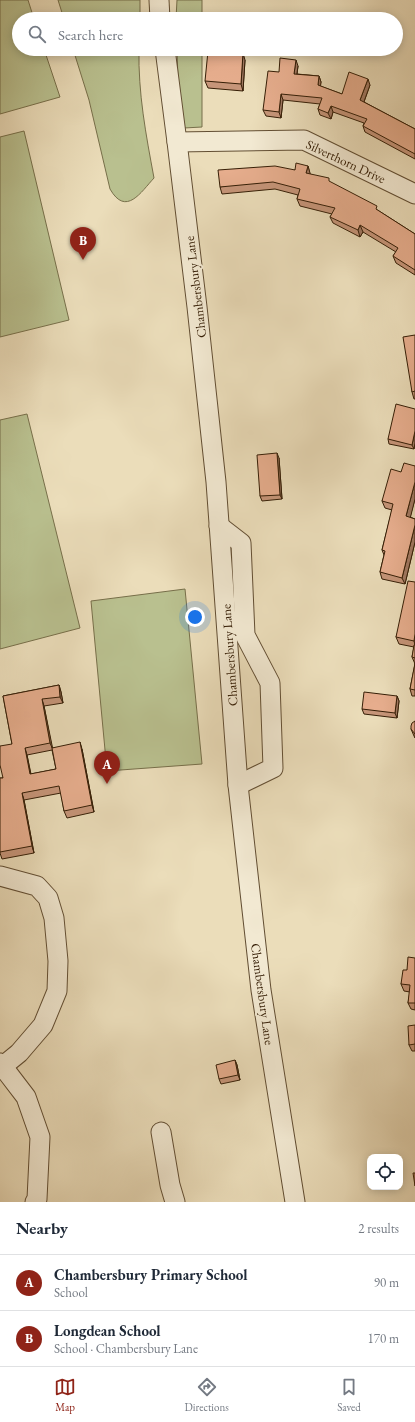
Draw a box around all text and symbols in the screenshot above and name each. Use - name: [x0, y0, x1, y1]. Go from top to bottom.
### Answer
- search box: [12, 12, 403, 56]
- icon: search: [26, 23, 48, 45]
- text: Search here: [58, 25, 123, 44]
- street label: Silverthorn Drive: [303, 136, 388, 187]
- pin: B: [70, 227, 96, 260]
- street label: Chambersbury Lane: [181, 235, 210, 339]
- street label: Chambersbury Lane: [217, 603, 242, 707]
- your location: [185, 607, 205, 627]
- pin: A: [94, 751, 120, 784]
- street label: Chambersbury Lane: [247, 942, 278, 1046]
- map controls: [367, 1154, 403, 1190]
- button: locate: [367, 1154, 403, 1190]
- text: Nearby: [16, 1217, 68, 1239]
- text: 2 results: [358, 1220, 399, 1237]
- text: Chambersbury Primary School: [54, 1265, 247, 1284]
- text: A: [24, 1274, 34, 1291]
- text: 90 m: [374, 1274, 399, 1291]
- text: School: [54, 1284, 88, 1301]
- text: Longdean School: [54, 1321, 161, 1340]
- text: B: [25, 1330, 33, 1347]
- text: 170 m: [368, 1330, 399, 1347]
- text: School · Chambersbury Lane: [54, 1340, 198, 1357]
- tab: Map: [54, 1376, 76, 1414]
- tab: Directions: [185, 1376, 229, 1414]
- tab: Saved: [337, 1376, 361, 1414]

